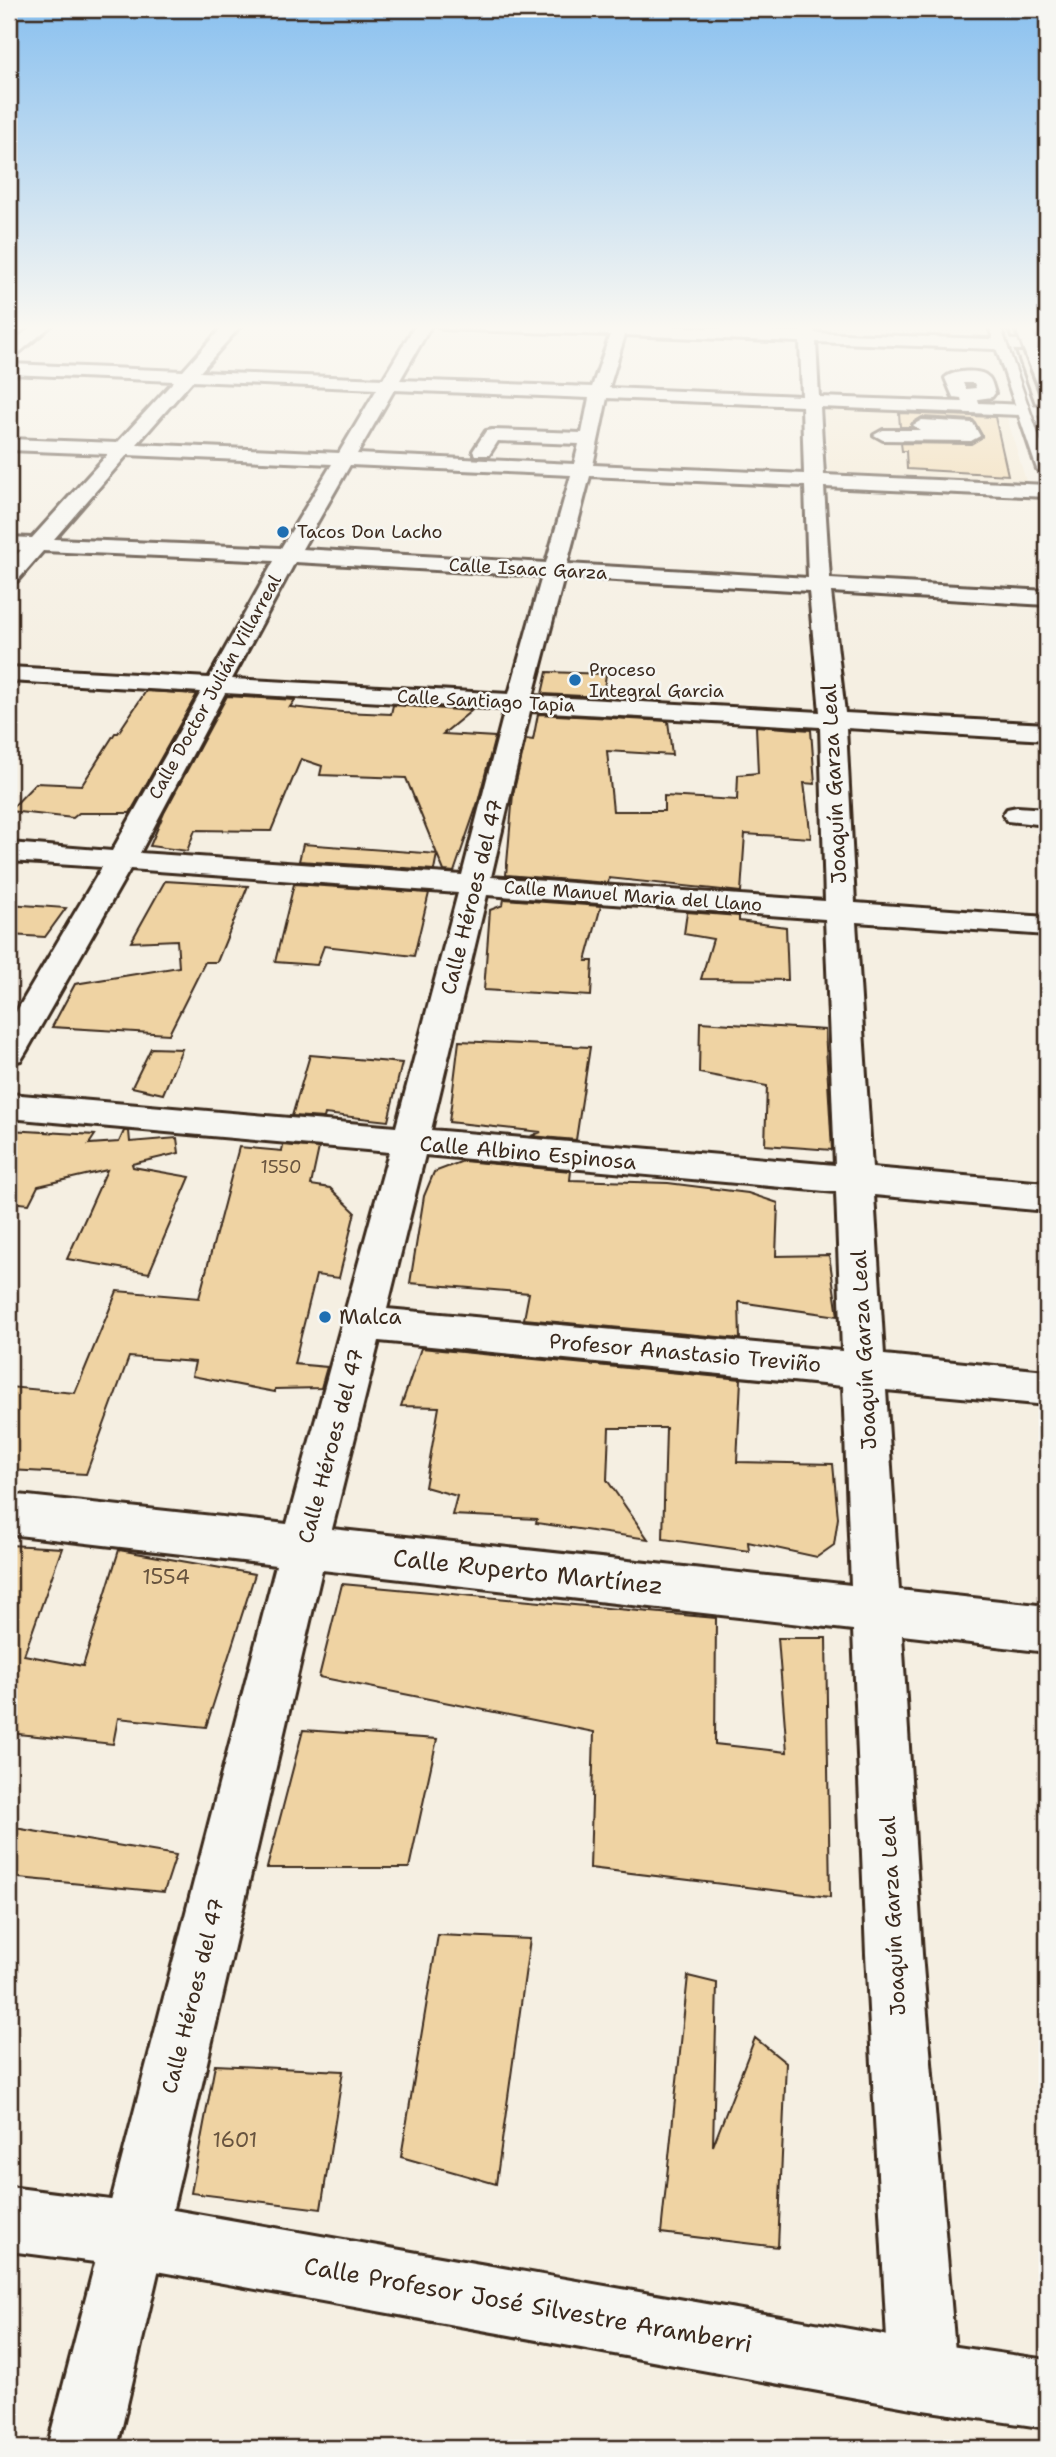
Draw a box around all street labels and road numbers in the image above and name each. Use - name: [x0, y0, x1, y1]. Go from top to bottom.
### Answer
- street label: Calle Isaac Garza: [448, 553, 608, 585]
- street label: Calle Doctor Julián Villarreal: [143, 570, 287, 804]
- street label: Joaquín Garza Leal: [815, 683, 853, 885]
- street label: Calle Santiago Tapia: [396, 684, 576, 718]
- street label: Calle Héroes del 47: [434, 796, 510, 998]
- street label: Calle Manuel Maria del Llano: [503, 875, 763, 917]
- street label: Calle Albino Espinosa: [418, 1130, 638, 1176]
- street label: Joaquín Garza Leal: [845, 1249, 883, 1451]
- street label: Profesor Anastasio Treviño: [548, 1327, 822, 1379]
- street label: Calle Héroes del 47: [292, 1345, 370, 1547]
- street label: Calle Ruperto Martínez: [391, 1542, 665, 1602]
- street label: Joaquín Garza Leal: [874, 1815, 912, 2017]
- street label: Calle Héroes del 47: [155, 1895, 231, 2097]
- street label: Calle Profesor José Silvestre Aramberri: [301, 2250, 755, 2360]

